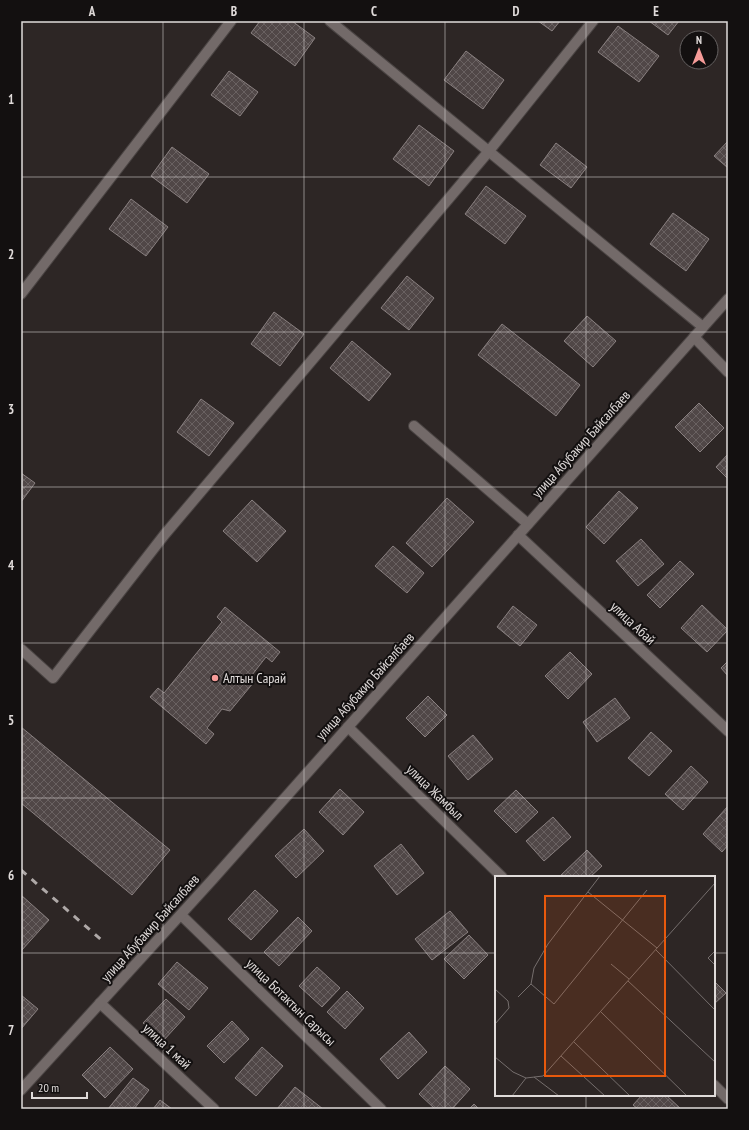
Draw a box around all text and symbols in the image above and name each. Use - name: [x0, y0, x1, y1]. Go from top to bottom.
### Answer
- text: A: [88, 3, 96, 20]
- text: B: [231, 3, 237, 20]
- text: C: [371, 3, 377, 20]
- text: D: [513, 3, 520, 20]
- text: E: [653, 3, 659, 20]
- north arrow: [679, 30, 719, 70]
- text: N: [696, 33, 702, 47]
- text: 1: [8, 91, 14, 108]
- text: 2: [8, 246, 14, 263]
- street label: улица Абубакир Байсалбаев: [528, 386, 634, 502]
- text: 3: [8, 401, 14, 418]
- text: 4: [8, 557, 15, 574]
- street label: улица Абай: [606, 597, 660, 649]
- street label: улица Абубакир Байсалбаев: [312, 628, 418, 744]
- place label: Алтын Сарай: [223, 669, 286, 687]
- marker: Алтын Сарай: [210, 673, 220, 683]
- text: 5: [8, 712, 14, 729]
- street label: улица Жамбыл: [402, 760, 468, 824]
- text: 6: [8, 867, 14, 884]
- street label: улица Абубакир Байсалбаев: [97, 870, 203, 986]
- inset map: [495, 876, 715, 1096]
- street label: улица Ботактын Сарысы: [242, 954, 340, 1050]
- street label: улица 1 май: [139, 1019, 195, 1073]
- text: 7: [8, 1022, 14, 1039]
- scale bar: [32, 1074, 87, 1100]
- text: 20 m: [38, 1080, 59, 1095]

